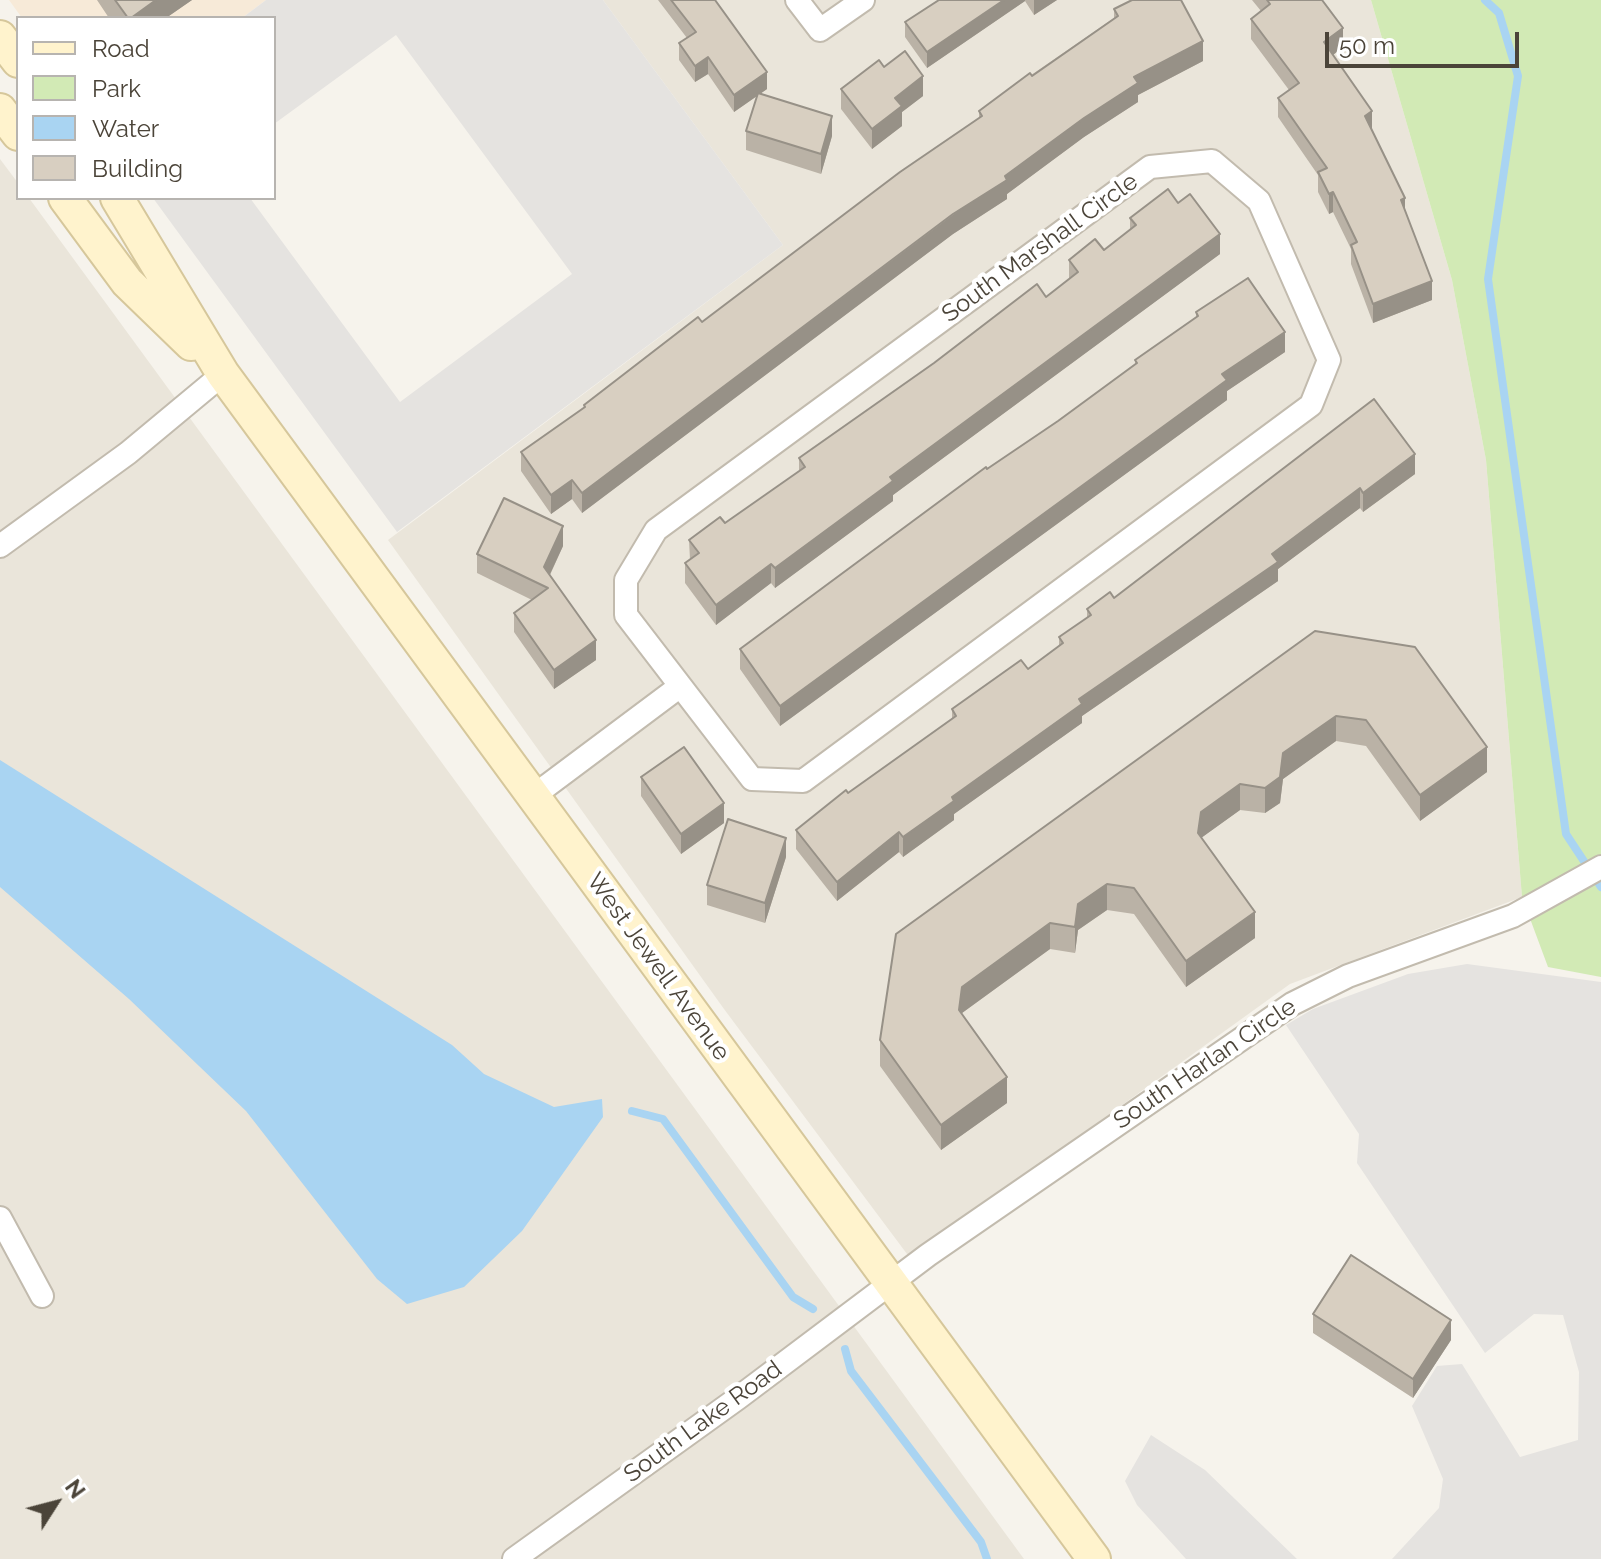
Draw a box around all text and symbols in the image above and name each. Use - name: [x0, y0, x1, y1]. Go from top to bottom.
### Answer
- legend: [16, 16, 276, 200]
- scale bar: [1329, 16, 1523, 66]
- text: 50 m: [1339, 31, 1395, 60]
- text: Road: [92, 34, 150, 63]
- text: Park: [92, 74, 141, 103]
- text: Water: [92, 114, 159, 143]
- text: Building: [92, 154, 183, 183]
- street label: South Marshall Circle: [936, 167, 1144, 329]
- street label: West Jewell Avenue: [580, 868, 736, 1066]
- street label: South Harlan Circle: [1108, 992, 1302, 1136]
- street label: South Lake Road: [618, 1355, 788, 1489]
- north arrow: [16, 1463, 96, 1543]
- text: N: [60, 1474, 91, 1503]

